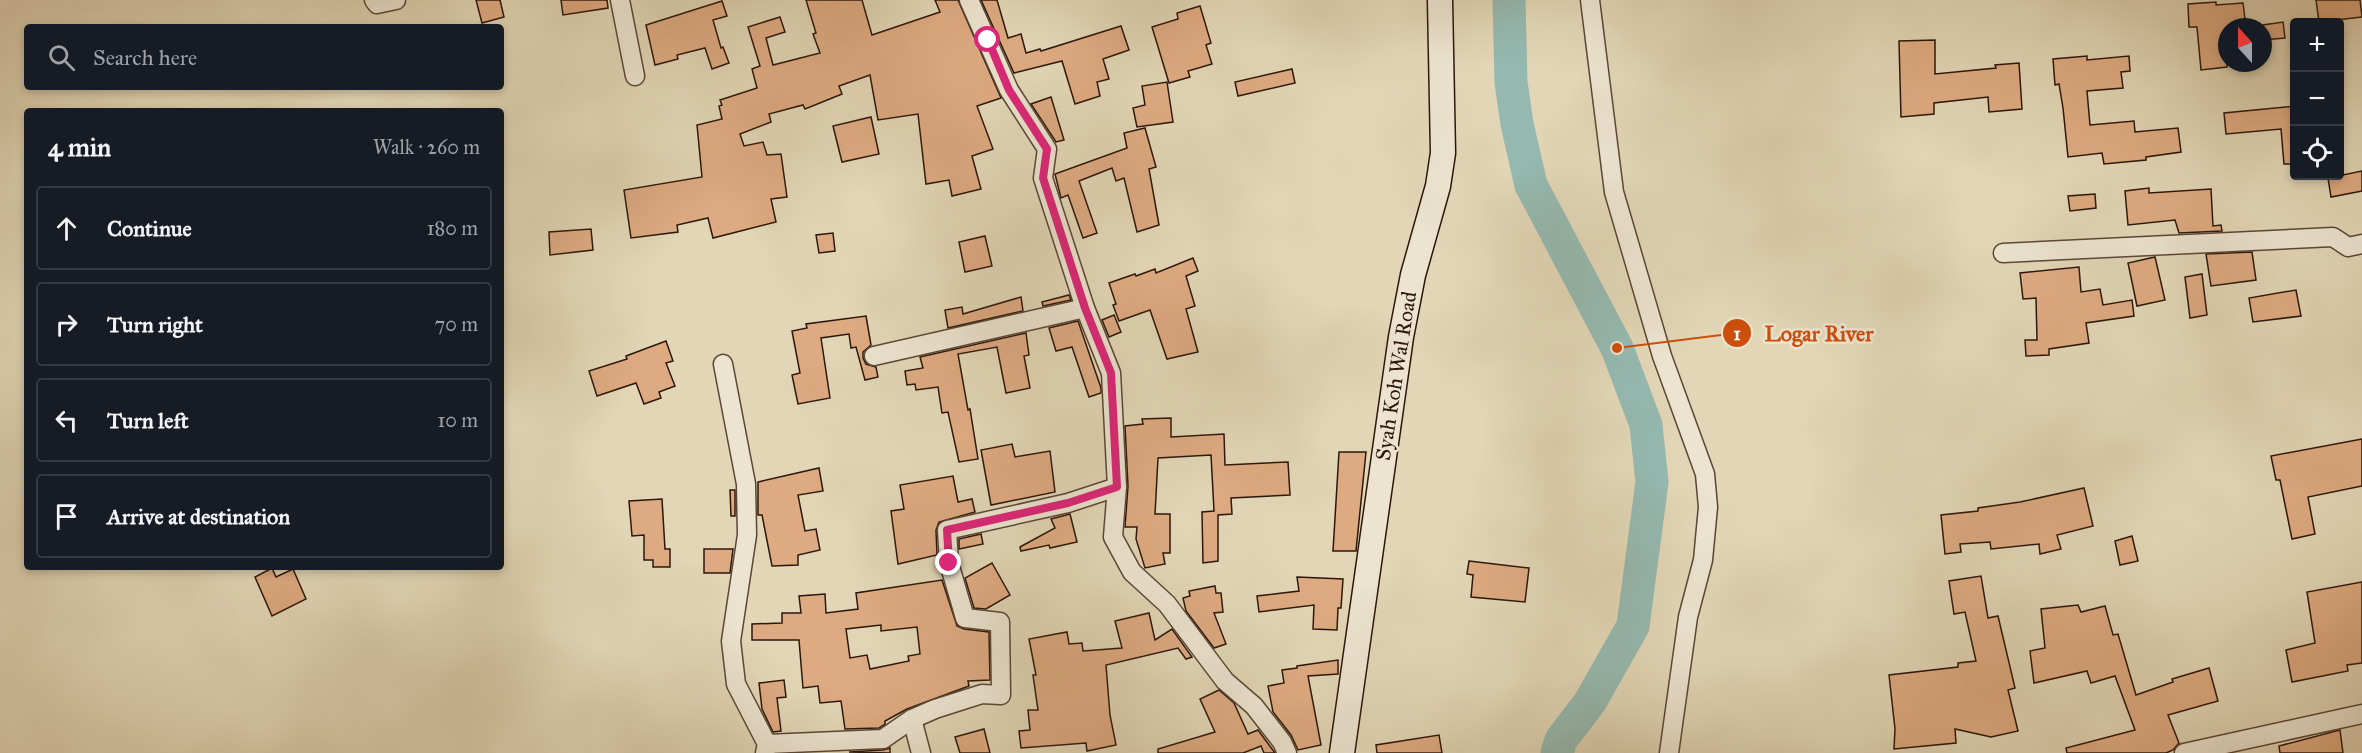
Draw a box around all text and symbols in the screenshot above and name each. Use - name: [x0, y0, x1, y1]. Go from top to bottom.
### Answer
- north arrow: [2218, 18, 2272, 72]
- map controls: [2290, 18, 2344, 180]
- button: +: [2290, 18, 2344, 72]
- search box: [24, 24, 504, 90]
- route start: [974, 26, 1000, 52]
- icon: search: [45, 41, 78, 74]
- text: Search here: [93, 44, 197, 71]
- button: −: [2290, 72, 2344, 126]
- button: locate: [2290, 126, 2344, 180]
- text: 4 min: [48, 131, 111, 163]
- text: Walk · 260 m: [373, 135, 480, 159]
- icon: ahead: [50, 212, 83, 245]
- text: Continue: [107, 215, 192, 242]
- text: 180 m: [427, 216, 478, 240]
- street label: Syah Koh Wal Road: [1370, 289, 1422, 462]
- icon: right: [50, 308, 83, 341]
- text: Turn right: [107, 311, 203, 338]
- text: 70 m: [435, 312, 478, 336]
- callout: Logar River: [1722, 313, 1885, 353]
- text: Logar River: [1764, 320, 1874, 347]
- text: 1: [1733, 323, 1741, 345]
- icon: left: [50, 404, 83, 437]
- text: Turn left: [107, 407, 189, 434]
- text: 10 m: [437, 408, 478, 432]
- icon: arrive: [50, 500, 83, 533]
- text: Arrive at destination: [107, 503, 290, 530]
- route end: [935, 549, 961, 575]

